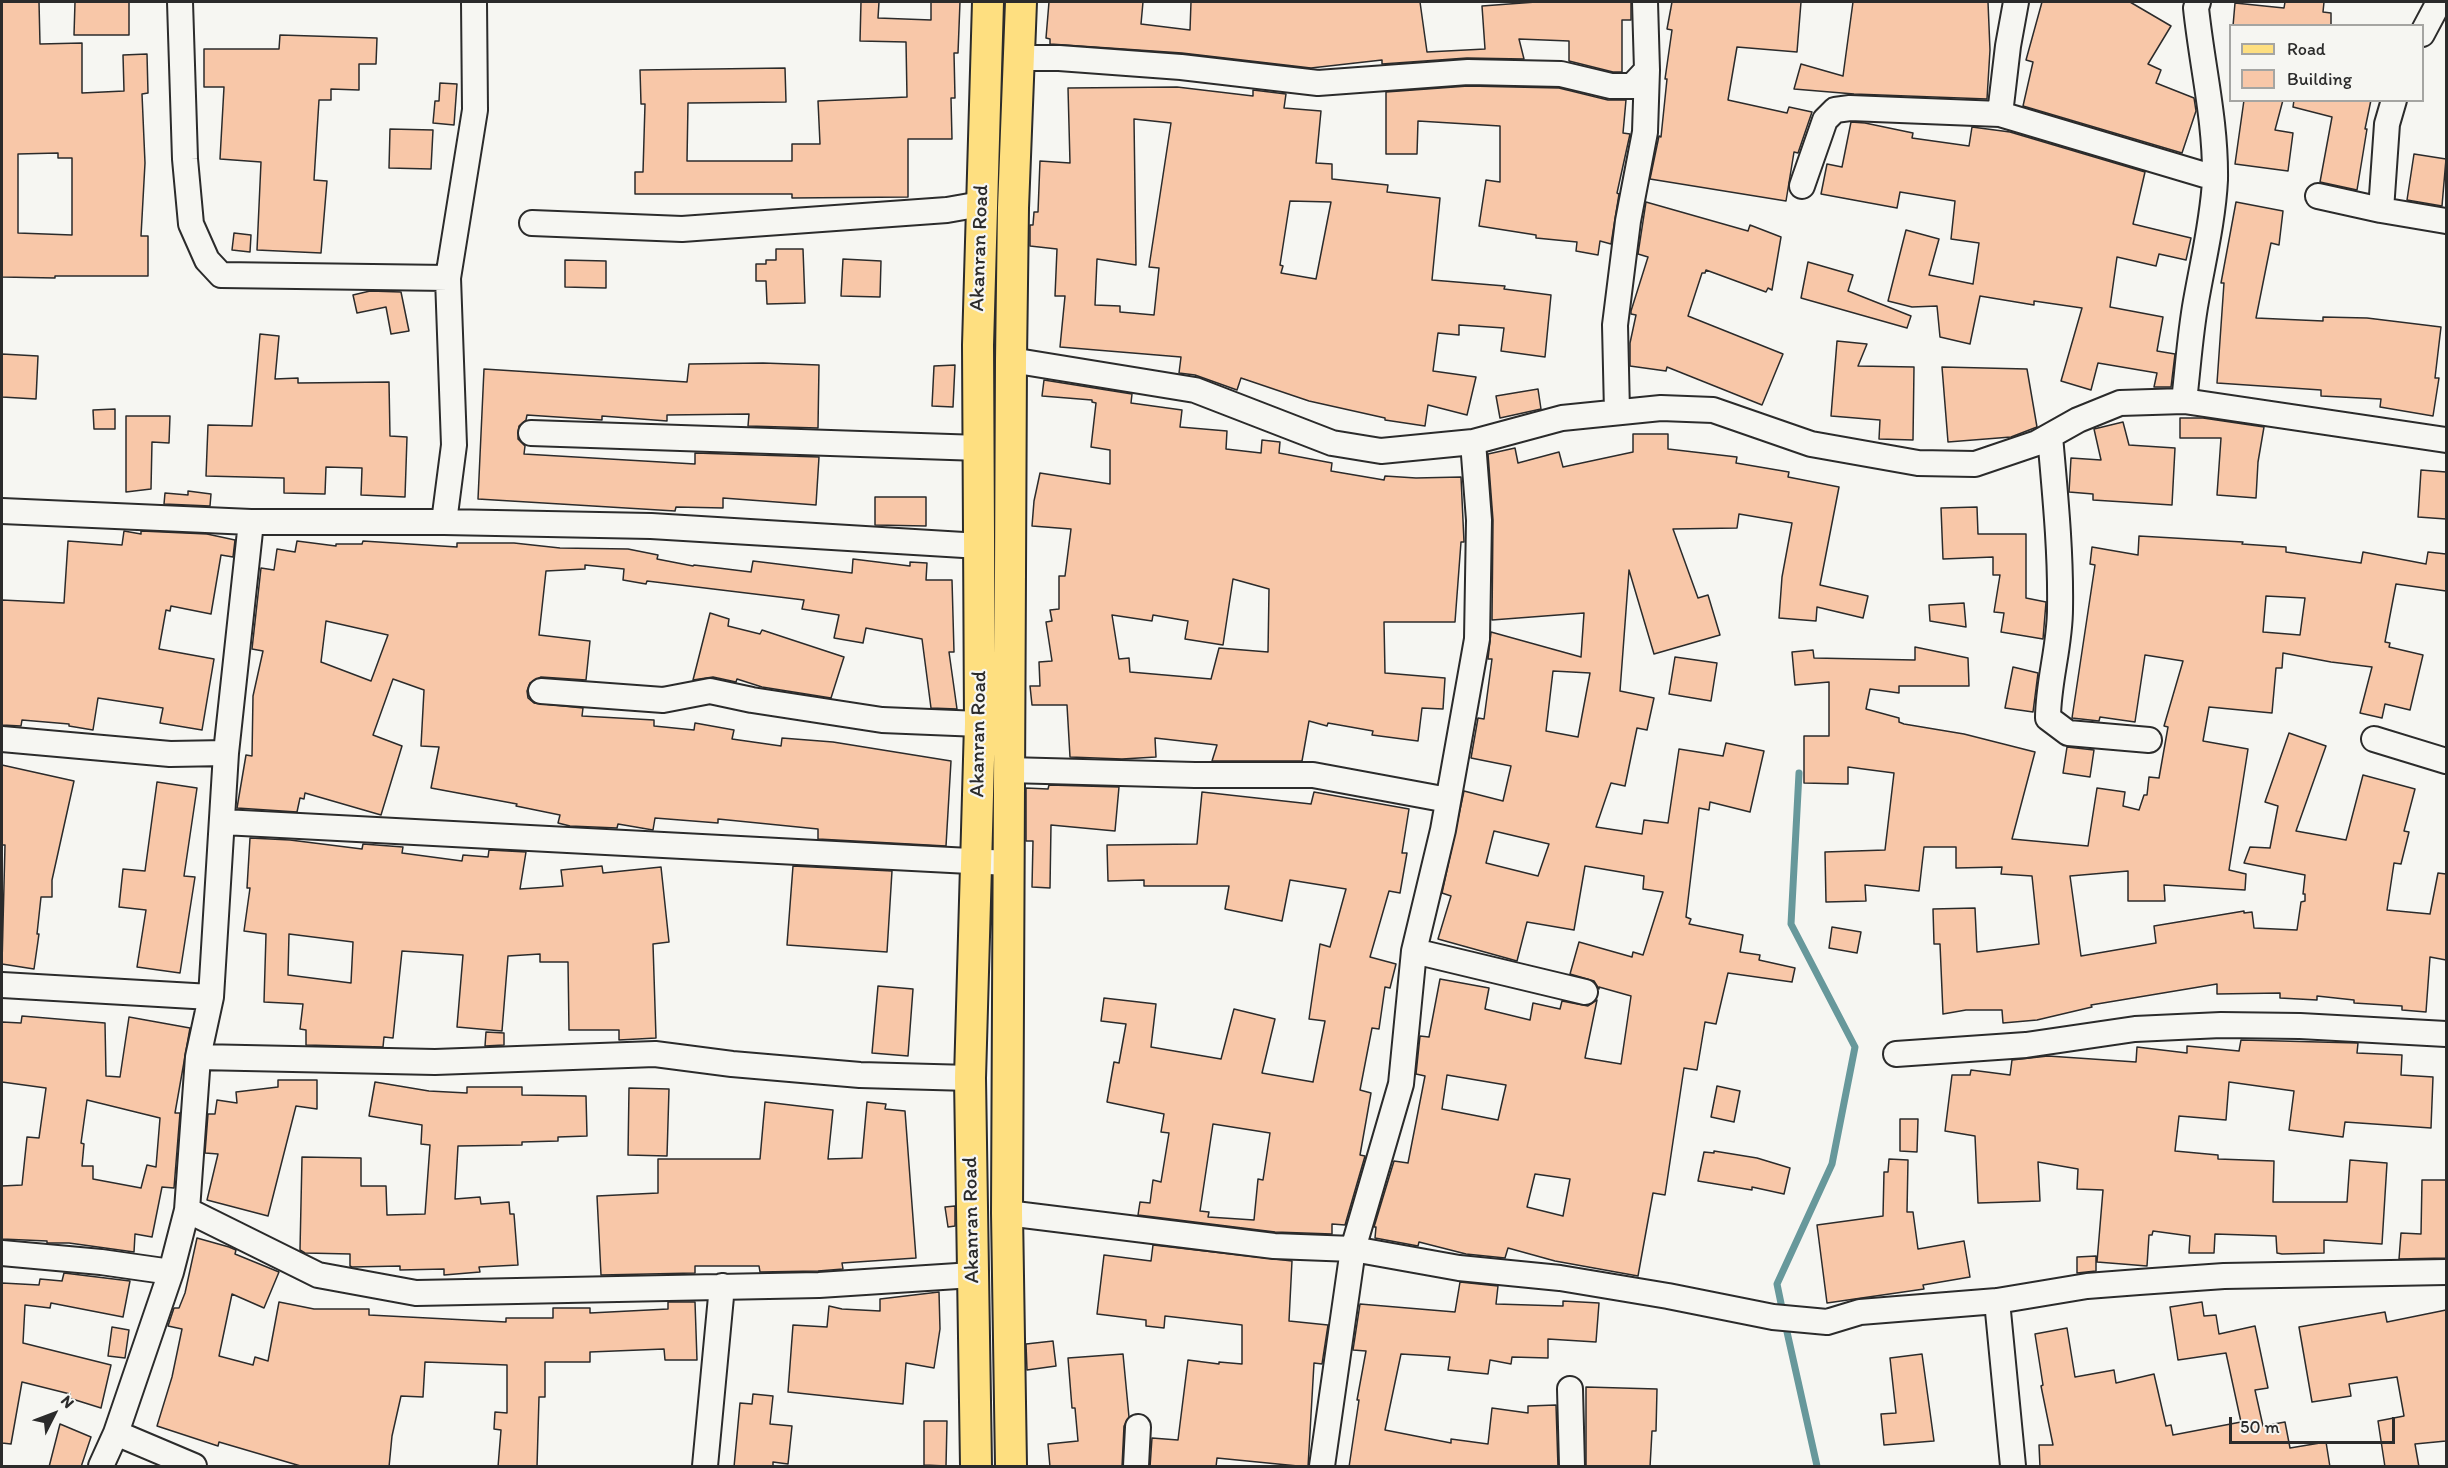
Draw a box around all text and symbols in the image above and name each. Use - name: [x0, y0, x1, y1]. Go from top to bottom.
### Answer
- legend: [2229, 24, 2424, 102]
- text: Road: [2287, 38, 2326, 60]
- text: Building: [2287, 68, 2352, 90]
- street label: Akanran Road: [965, 184, 995, 312]
- street label: Akanran Road: [965, 670, 993, 798]
- street label: Akanran Road: [958, 1156, 986, 1284]
- north arrow: [24, 1384, 84, 1444]
- text: N: [57, 1391, 78, 1412]
- scale bar: [2232, 1405, 2398, 1443]
- text: 50 m: [2240, 1416, 2280, 1438]

